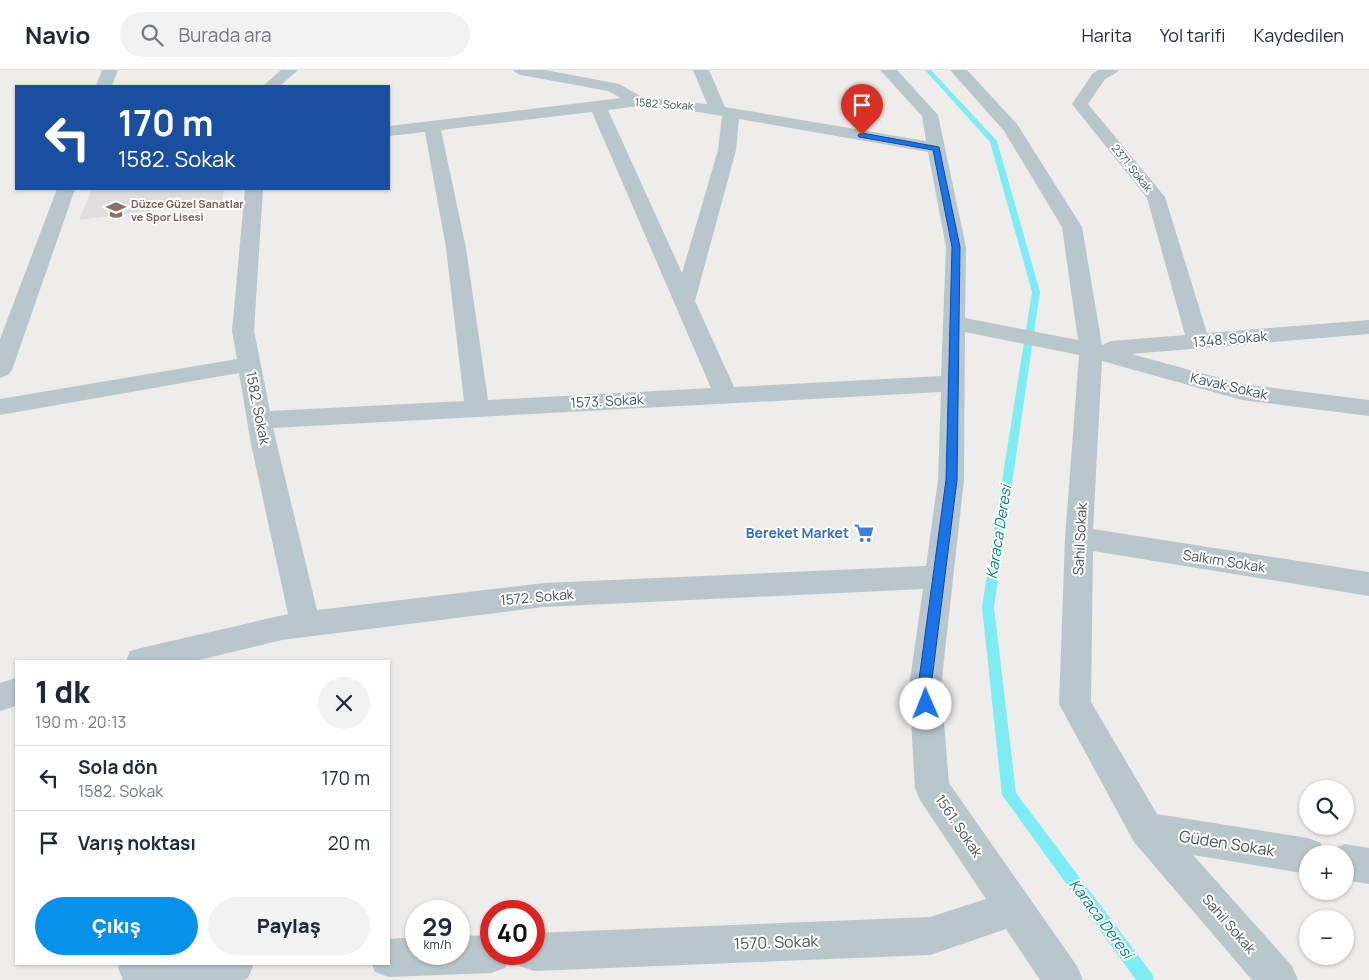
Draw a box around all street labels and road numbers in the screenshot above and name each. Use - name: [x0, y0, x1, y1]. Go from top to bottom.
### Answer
- street label: 1582. Sokak: [634, 94, 694, 113]
- street label: 2371. Sokak: [1109, 141, 1157, 195]
- street label: 1348. Sokak: [1192, 326, 1269, 351]
- street label: Kavak Sokak: [1189, 367, 1271, 404]
- street label: 1582. Sokak: [242, 369, 275, 447]
- street label: 1573. Sokak: [570, 389, 645, 412]
- street label: Sahil Sokak: [1068, 501, 1091, 576]
- street label: Salkım Sokak: [1182, 545, 1268, 577]
- street label: 1572. Sokak: [500, 584, 575, 609]
- street label: 1561. Sokak: [931, 791, 988, 862]
- street label: Güden Sokak: [1178, 825, 1277, 862]
- street label: Sahil Sokak: [1198, 890, 1261, 958]
- street label: 1570. Sokak: [733, 929, 820, 954]

